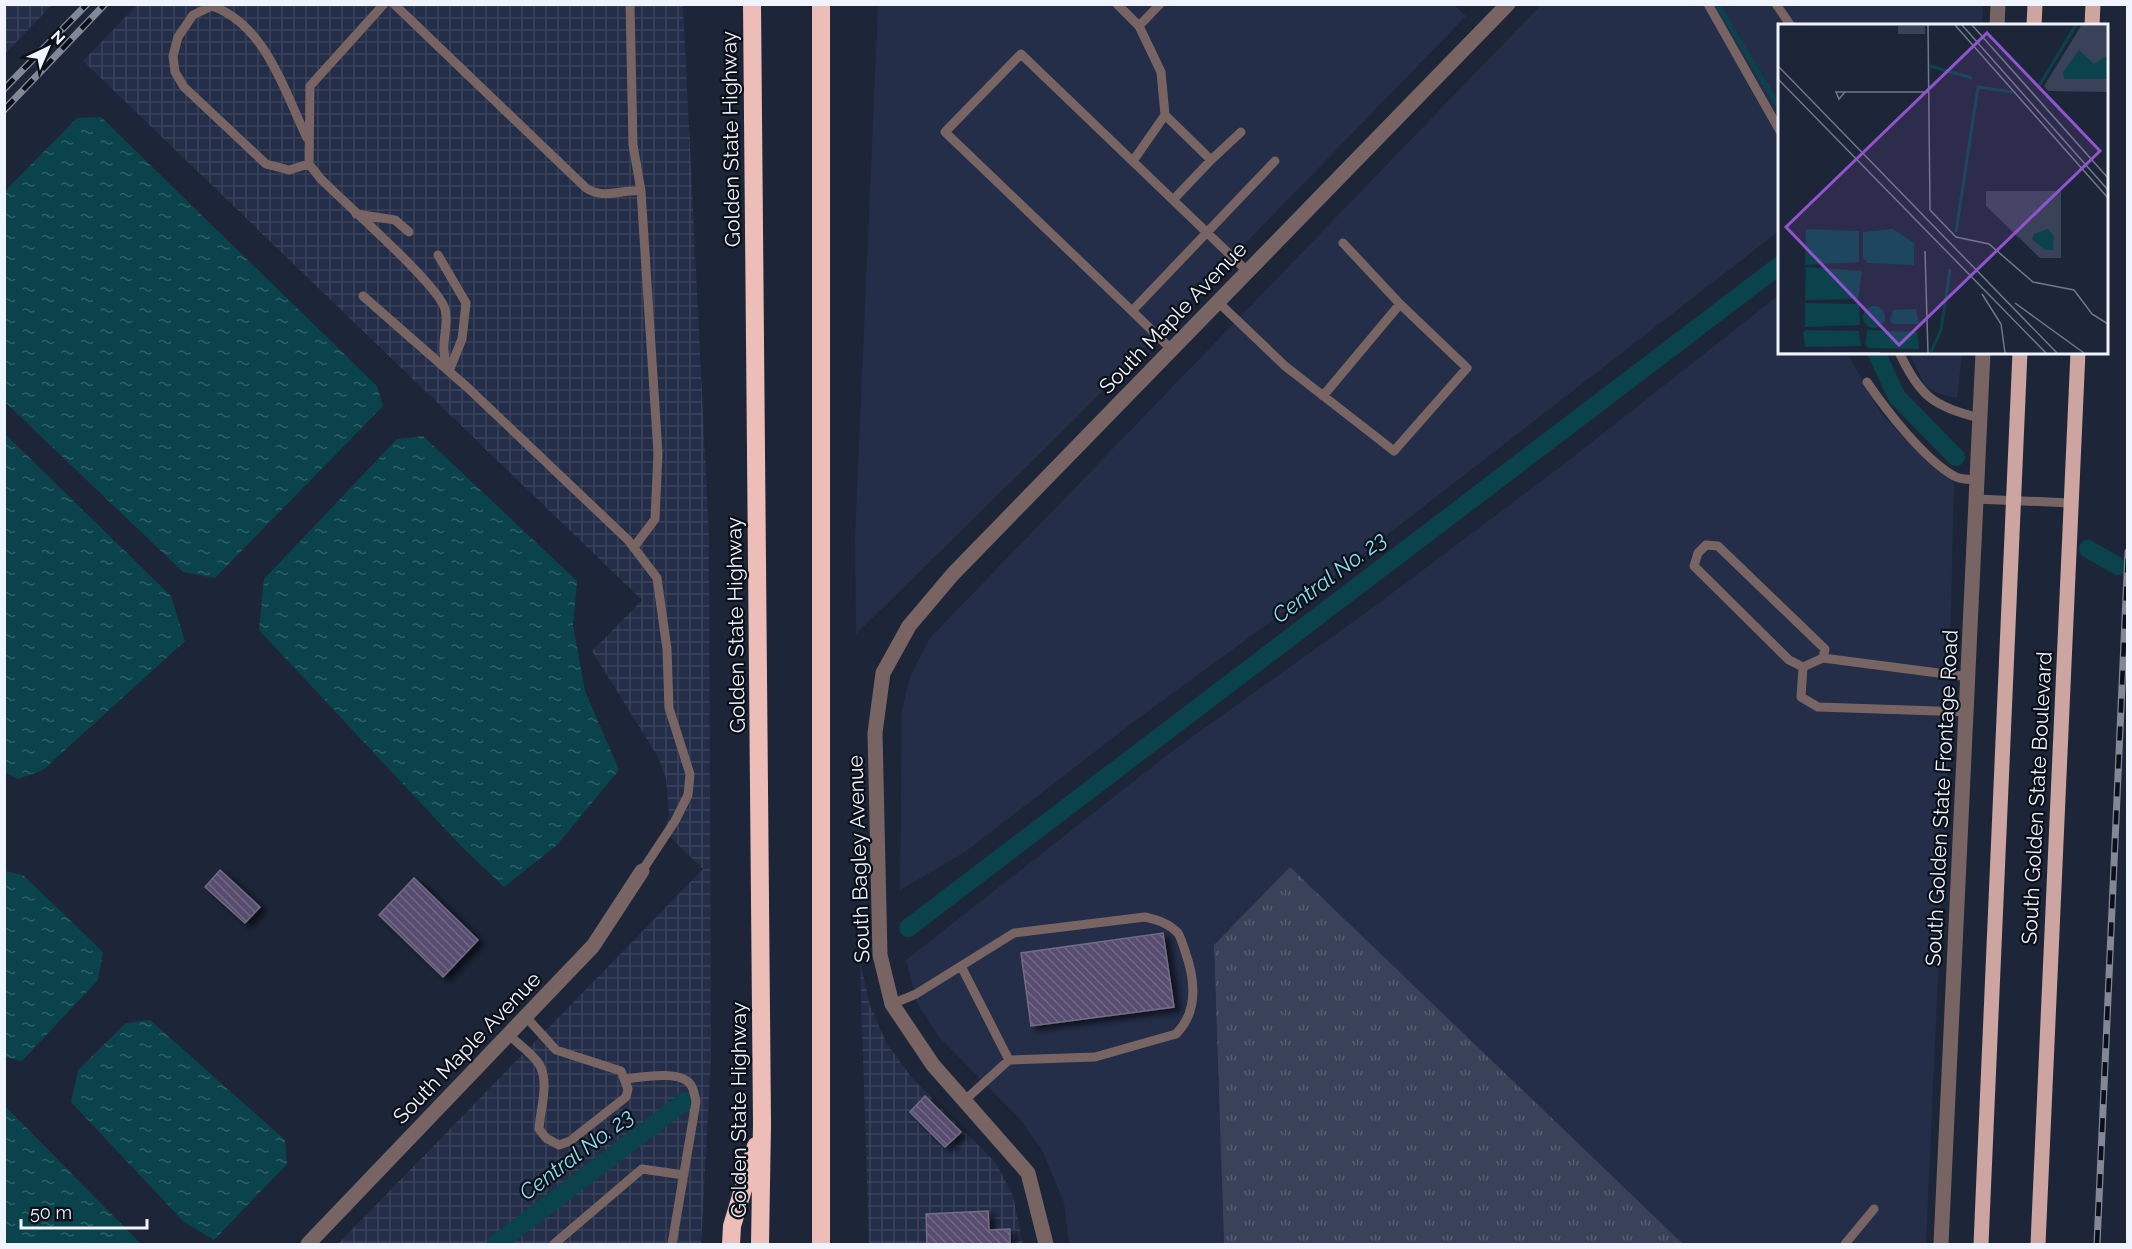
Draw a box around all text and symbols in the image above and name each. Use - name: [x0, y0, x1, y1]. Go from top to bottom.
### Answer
- north arrow: [18, 18, 78, 78]
- inset map: [1778, 24, 2108, 354]
- text: N: [47, 26, 69, 49]
- street label: Golden State Highway: [716, 31, 745, 247]
- street label: South Maple Avenue: [1094, 236, 1252, 399]
- street label: Golden State Highway: [721, 517, 750, 733]
- water label: Central No. 23: [1267, 526, 1391, 628]
- street label: South Golden State Frontage Road: [1920, 629, 1963, 967]
- street label: South Golden State Boulevard: [2016, 651, 2057, 945]
- street label: South Bagley Avenue: [842, 755, 875, 963]
- street label: South Maple Avenue: [388, 966, 546, 1129]
- street label: Golden State Highway: [726, 1002, 751, 1218]
- water label: Central No. 23: [514, 1103, 638, 1205]
- scale bar: [21, 1192, 147, 1230]
- text: 50 m: [30, 1202, 72, 1223]

